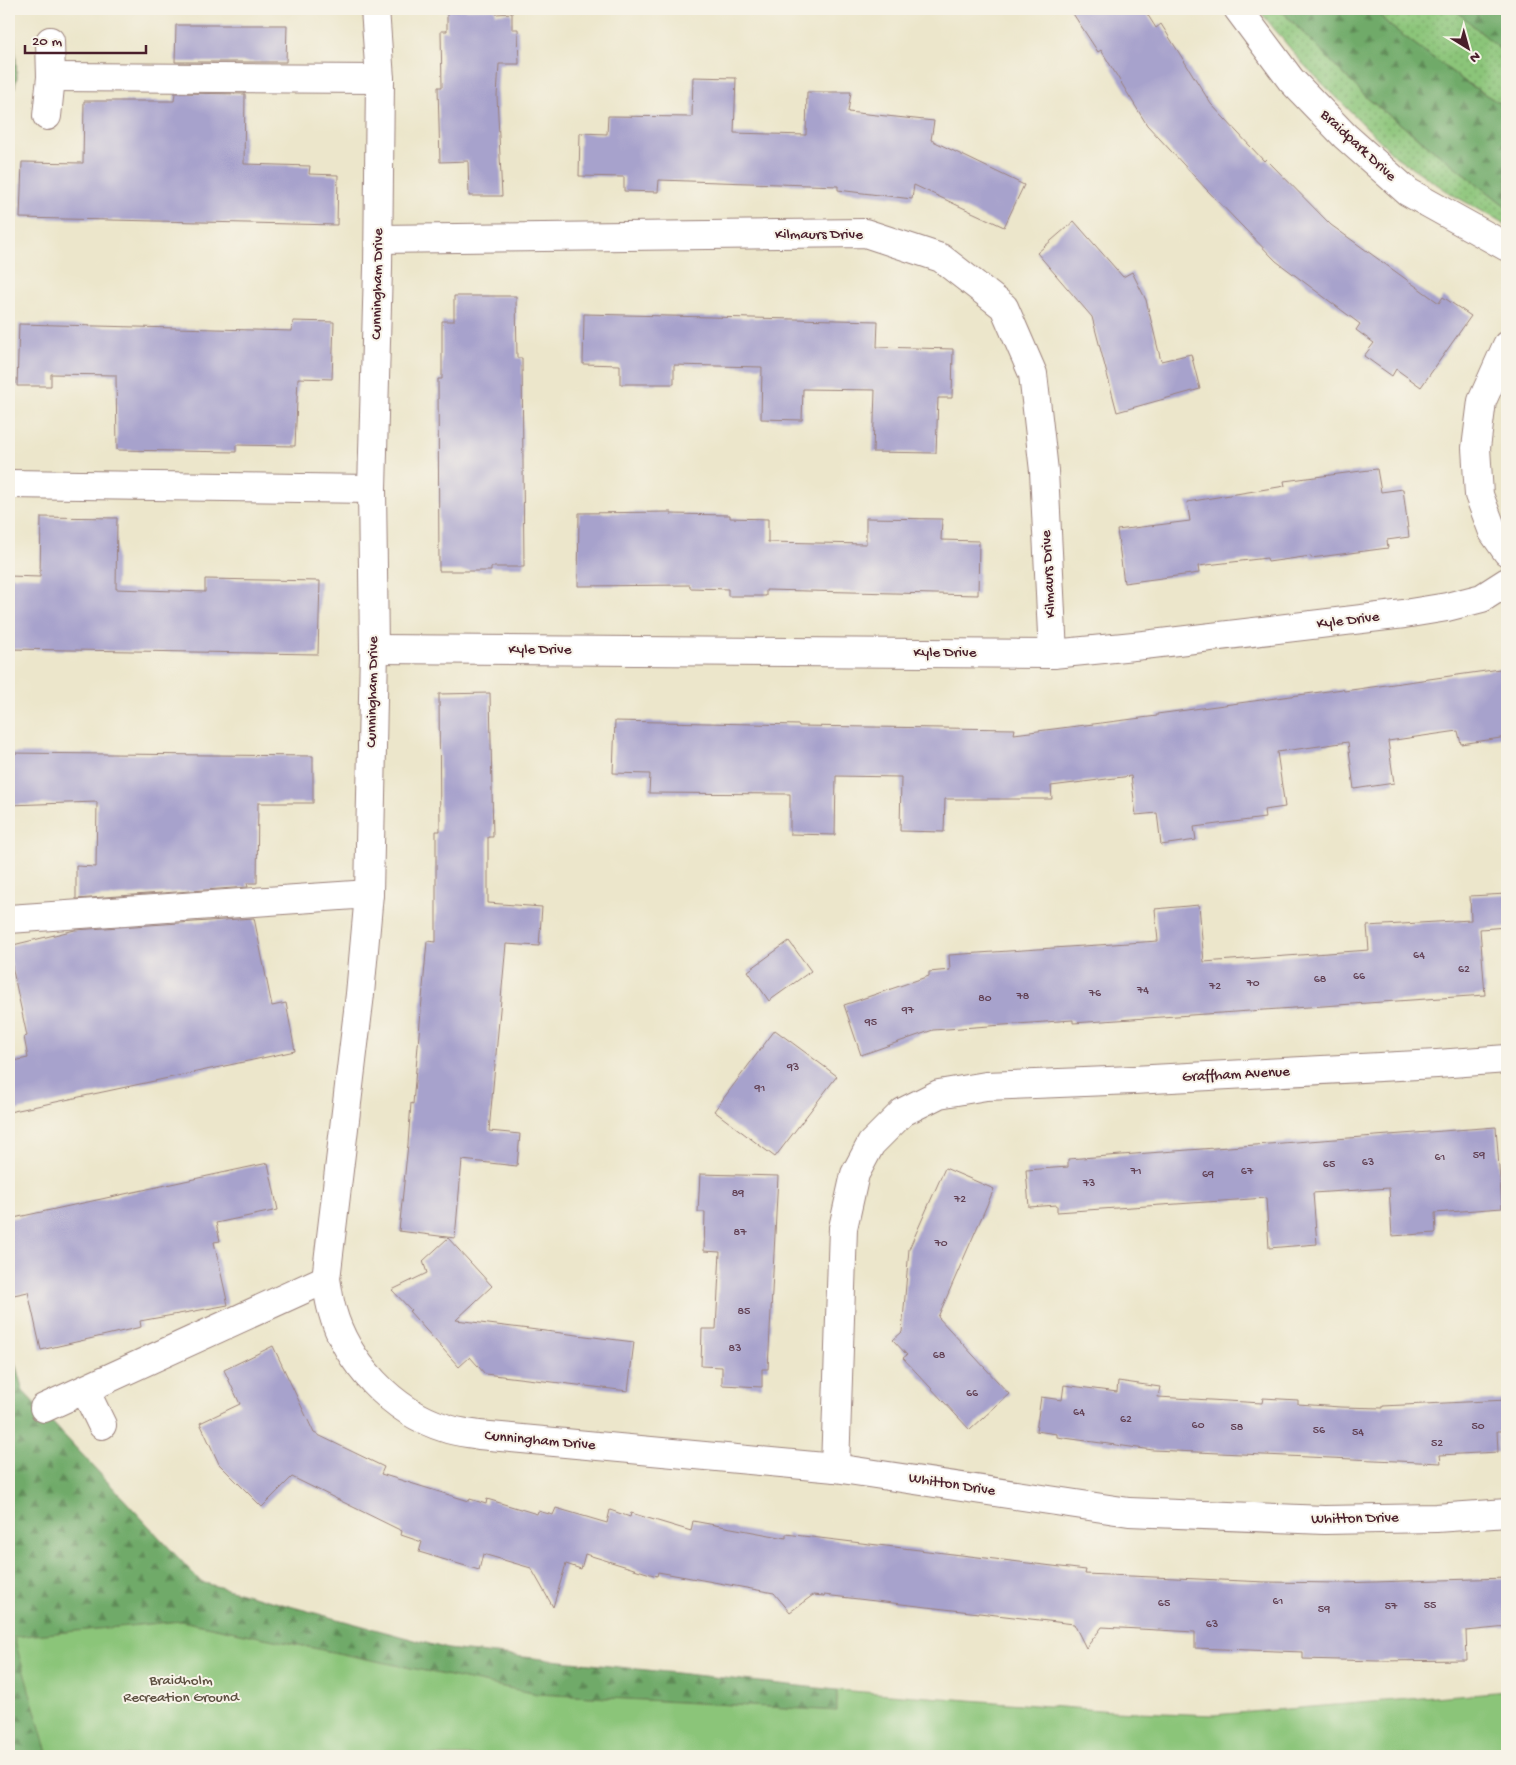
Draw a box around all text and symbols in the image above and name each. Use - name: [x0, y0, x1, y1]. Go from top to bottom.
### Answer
- scale bar: [25, 22, 146, 54]
- north arrow: [1444, 22, 1494, 72]
- text: 20 m: [32, 33, 62, 51]
- text: N: [1466, 47, 1483, 66]
- street label: Braidpark Drive: [1316, 106, 1400, 186]
- street label: Kilmaurs Drive: [775, 226, 863, 244]
- street label: Cunningham Drive: [368, 228, 388, 340]
- street label: Kilmaurs Drive: [1038, 529, 1060, 618]
- street label: Kyle Drive: [1316, 608, 1381, 634]
- street label: Cunningham Drive: [363, 636, 383, 748]
- street label: Kyle Drive: [509, 641, 572, 659]
- street label: Kyle Drive: [914, 644, 977, 662]
- house number: 64: [1413, 949, 1425, 963]
- house number: 62: [1458, 963, 1470, 977]
- house number: 66: [1353, 970, 1366, 984]
- house number: 68: [1314, 973, 1327, 987]
- house number: 70: [1245, 977, 1260, 991]
- house number: 72: [1208, 980, 1221, 994]
- house number: 74: [1136, 984, 1149, 998]
- house number: 76: [1088, 987, 1102, 1001]
- house number: 78: [1016, 990, 1030, 1004]
- house number: 80: [978, 992, 992, 1006]
- house number: 97: [901, 1004, 915, 1018]
- house number: 95: [864, 1016, 877, 1030]
- house number: 93: [786, 1061, 799, 1075]
- street label: Graffham Avenue: [1182, 1063, 1291, 1087]
- house number: 91: [754, 1082, 766, 1096]
- house number: 59: [1473, 1149, 1485, 1163]
- house number: 61: [1435, 1151, 1446, 1165]
- house number: 63: [1362, 1156, 1374, 1170]
- house number: 65: [1323, 1158, 1335, 1172]
- house number: 71: [1129, 1165, 1142, 1179]
- house number: 67: [1241, 1165, 1254, 1179]
- house number: 69: [1202, 1168, 1214, 1182]
- house number: 73: [1082, 1177, 1095, 1191]
- house number: 89: [732, 1187, 744, 1201]
- house number: 72: [953, 1193, 966, 1207]
- house number: 87: [734, 1226, 747, 1240]
- house number: 70: [933, 1237, 948, 1251]
- house number: 85: [738, 1305, 750, 1319]
- house number: 83: [729, 1342, 741, 1356]
- house number: 68: [933, 1349, 946, 1363]
- house number: 66: [966, 1387, 979, 1401]
- house number: 64: [1073, 1406, 1085, 1420]
- house number: 62: [1120, 1413, 1132, 1427]
- house number: 60: [1192, 1419, 1205, 1433]
- house number: 50: [1471, 1420, 1485, 1434]
- house number: 58: [1231, 1421, 1244, 1435]
- house number: 56: [1313, 1424, 1326, 1438]
- house number: 54: [1352, 1426, 1364, 1440]
- street label: Cunningham Drive: [484, 1427, 597, 1455]
- house number: 52: [1431, 1437, 1443, 1451]
- street label: Whitton Drive: [907, 1469, 997, 1501]
- street label: Whitton Drive: [1311, 1509, 1399, 1529]
- house number: 61: [1273, 1595, 1284, 1609]
- house number: 65: [1158, 1597, 1170, 1611]
- house number: 55: [1424, 1599, 1436, 1613]
- house number: 57: [1385, 1600, 1398, 1614]
- house number: 59: [1318, 1603, 1330, 1617]
- house number: 63: [1206, 1618, 1218, 1632]
- park label: Braidholm Recreation Ground: [123, 1672, 240, 1707]

